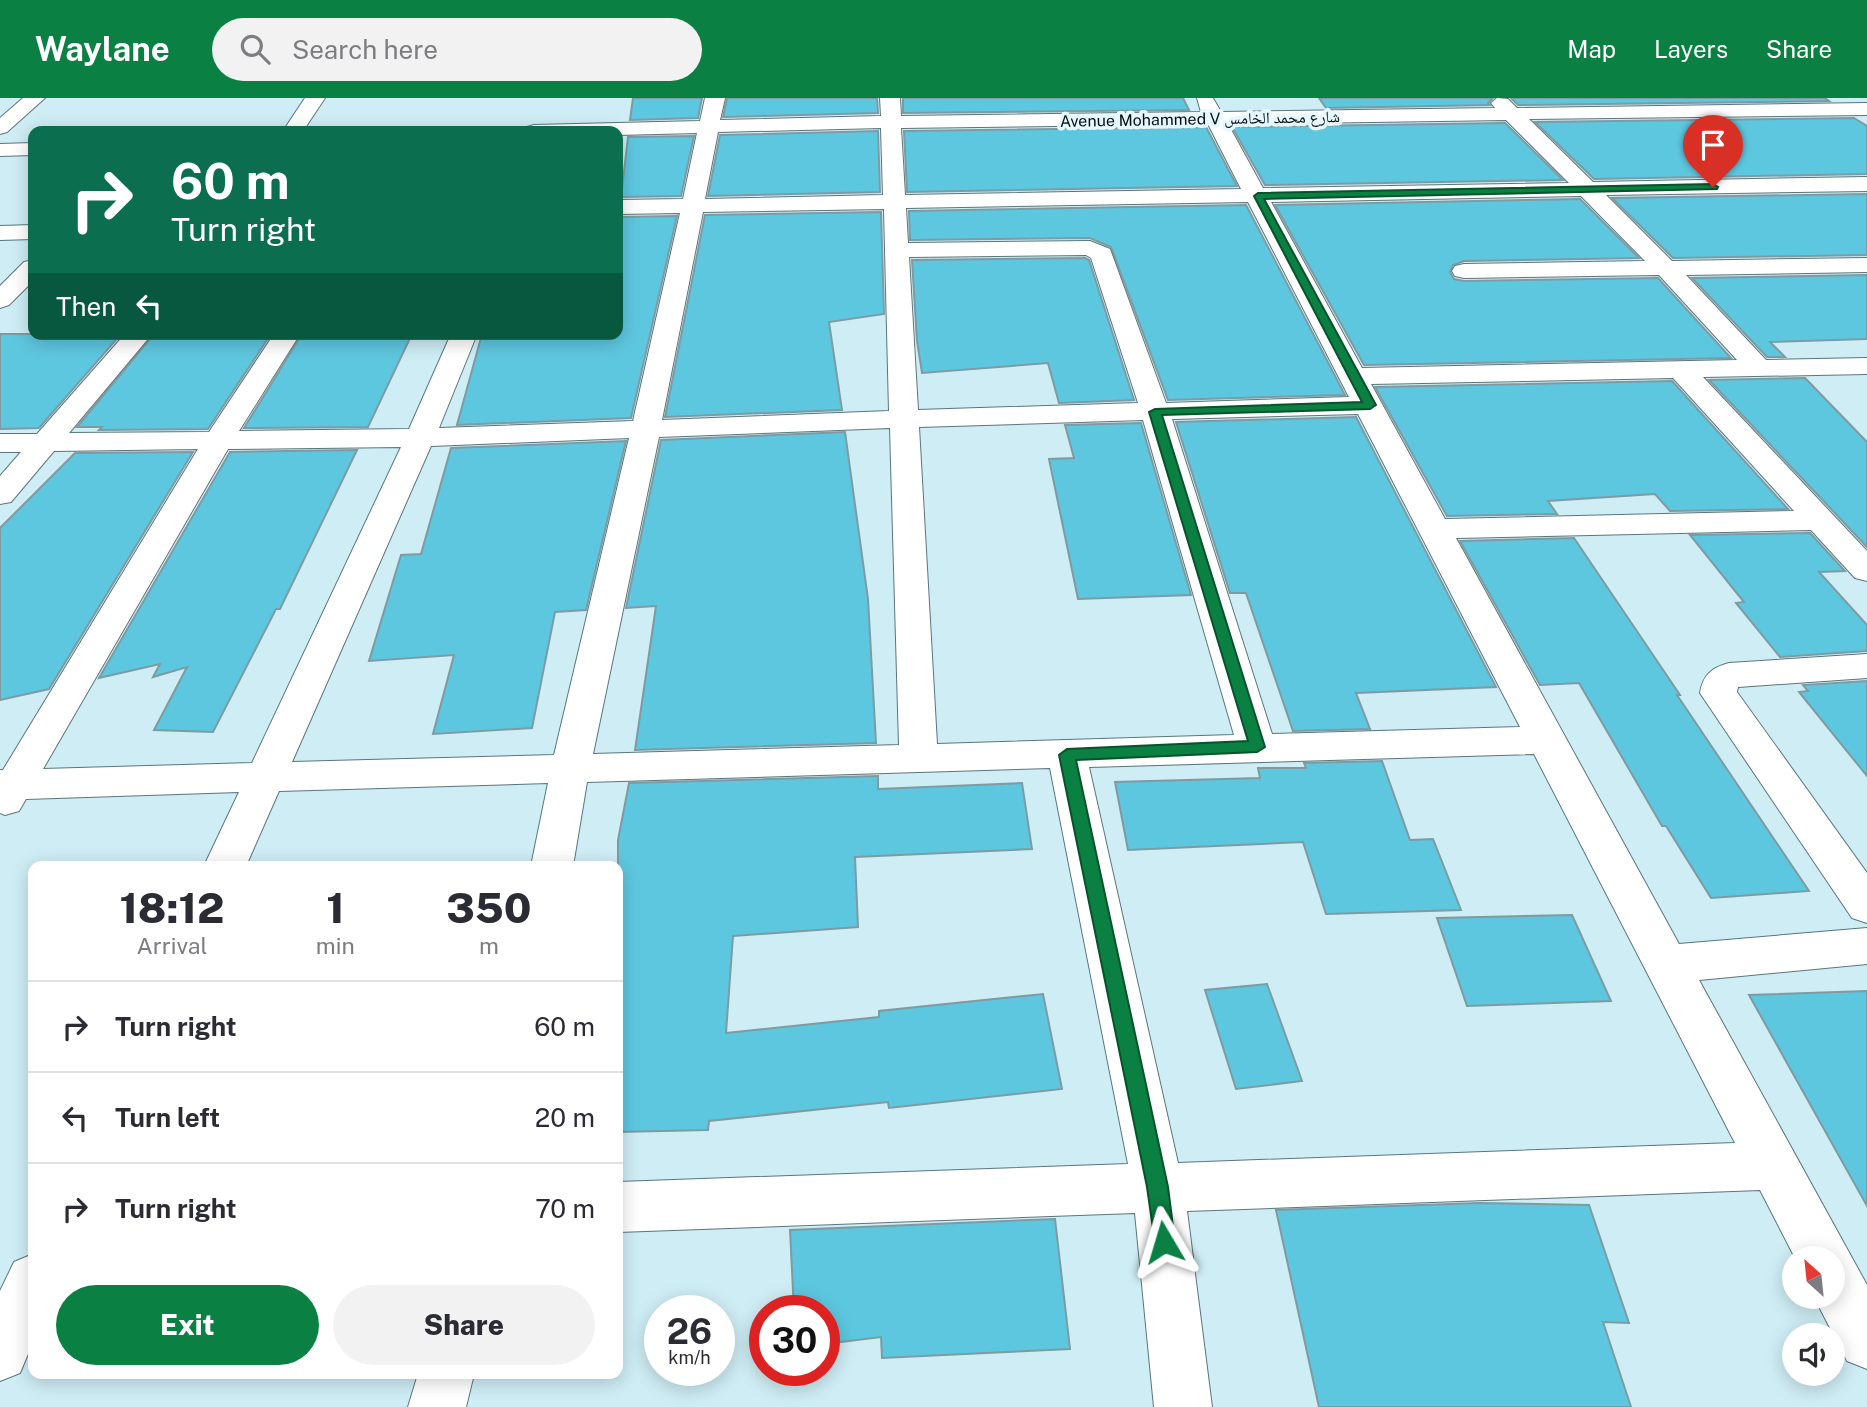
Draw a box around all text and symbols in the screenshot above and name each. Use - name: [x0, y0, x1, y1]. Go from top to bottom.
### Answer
- search box: [212, 18, 702, 81]
- text: Waylane: [35, 30, 170, 68]
- icon: search: [236, 30, 274, 68]
- text: Search here: [292, 34, 438, 65]
- text: Map: [1567, 35, 1616, 63]
- text: Layers: [1654, 35, 1728, 63]
- text: Share: [1766, 35, 1832, 63]
- street label: Avenue Mohammed V شارع محمد الخامس: [1060, 107, 1340, 132]
- pin: [1683, 115, 1743, 187]
- icon: arrive: [1694, 126, 1732, 164]
- text: 60 m: [171, 152, 290, 210]
- icon: right: [56, 154, 147, 245]
- text: Turn right: [171, 211, 316, 248]
- icon: left: [130, 287, 168, 325]
- text: Then: [56, 291, 116, 322]
- text: 18:12: [119, 883, 224, 932]
- text: 1: [326, 883, 345, 932]
- text: 350: [446, 883, 532, 932]
- text: Arrival: [136, 932, 207, 959]
- text: min: [316, 932, 355, 959]
- text: m: [479, 932, 499, 959]
- icon: right: [56, 1008, 94, 1046]
- text: Turn right: [115, 1011, 237, 1042]
- text: 60 m: [534, 1011, 595, 1042]
- icon: left: [56, 1099, 94, 1137]
- text: Turn left: [115, 1102, 220, 1133]
- text: 20 m: [535, 1102, 595, 1133]
- icon: right: [56, 1190, 94, 1228]
- text: Turn right: [115, 1193, 237, 1224]
- text: 70 m: [535, 1193, 595, 1224]
- position arrow: [1127, 1205, 1201, 1279]
- north arrow: [1782, 1246, 1844, 1309]
- map controls: [1782, 1246, 1845, 1386]
- button: Exit: [56, 1285, 319, 1365]
- button: Share: [333, 1285, 595, 1365]
- speed limit sign: 30: [749, 1295, 840, 1386]
- text: 26: [667, 1311, 712, 1352]
- button: sound: [1782, 1323, 1845, 1386]
- text: km/h: [668, 1347, 711, 1368]

